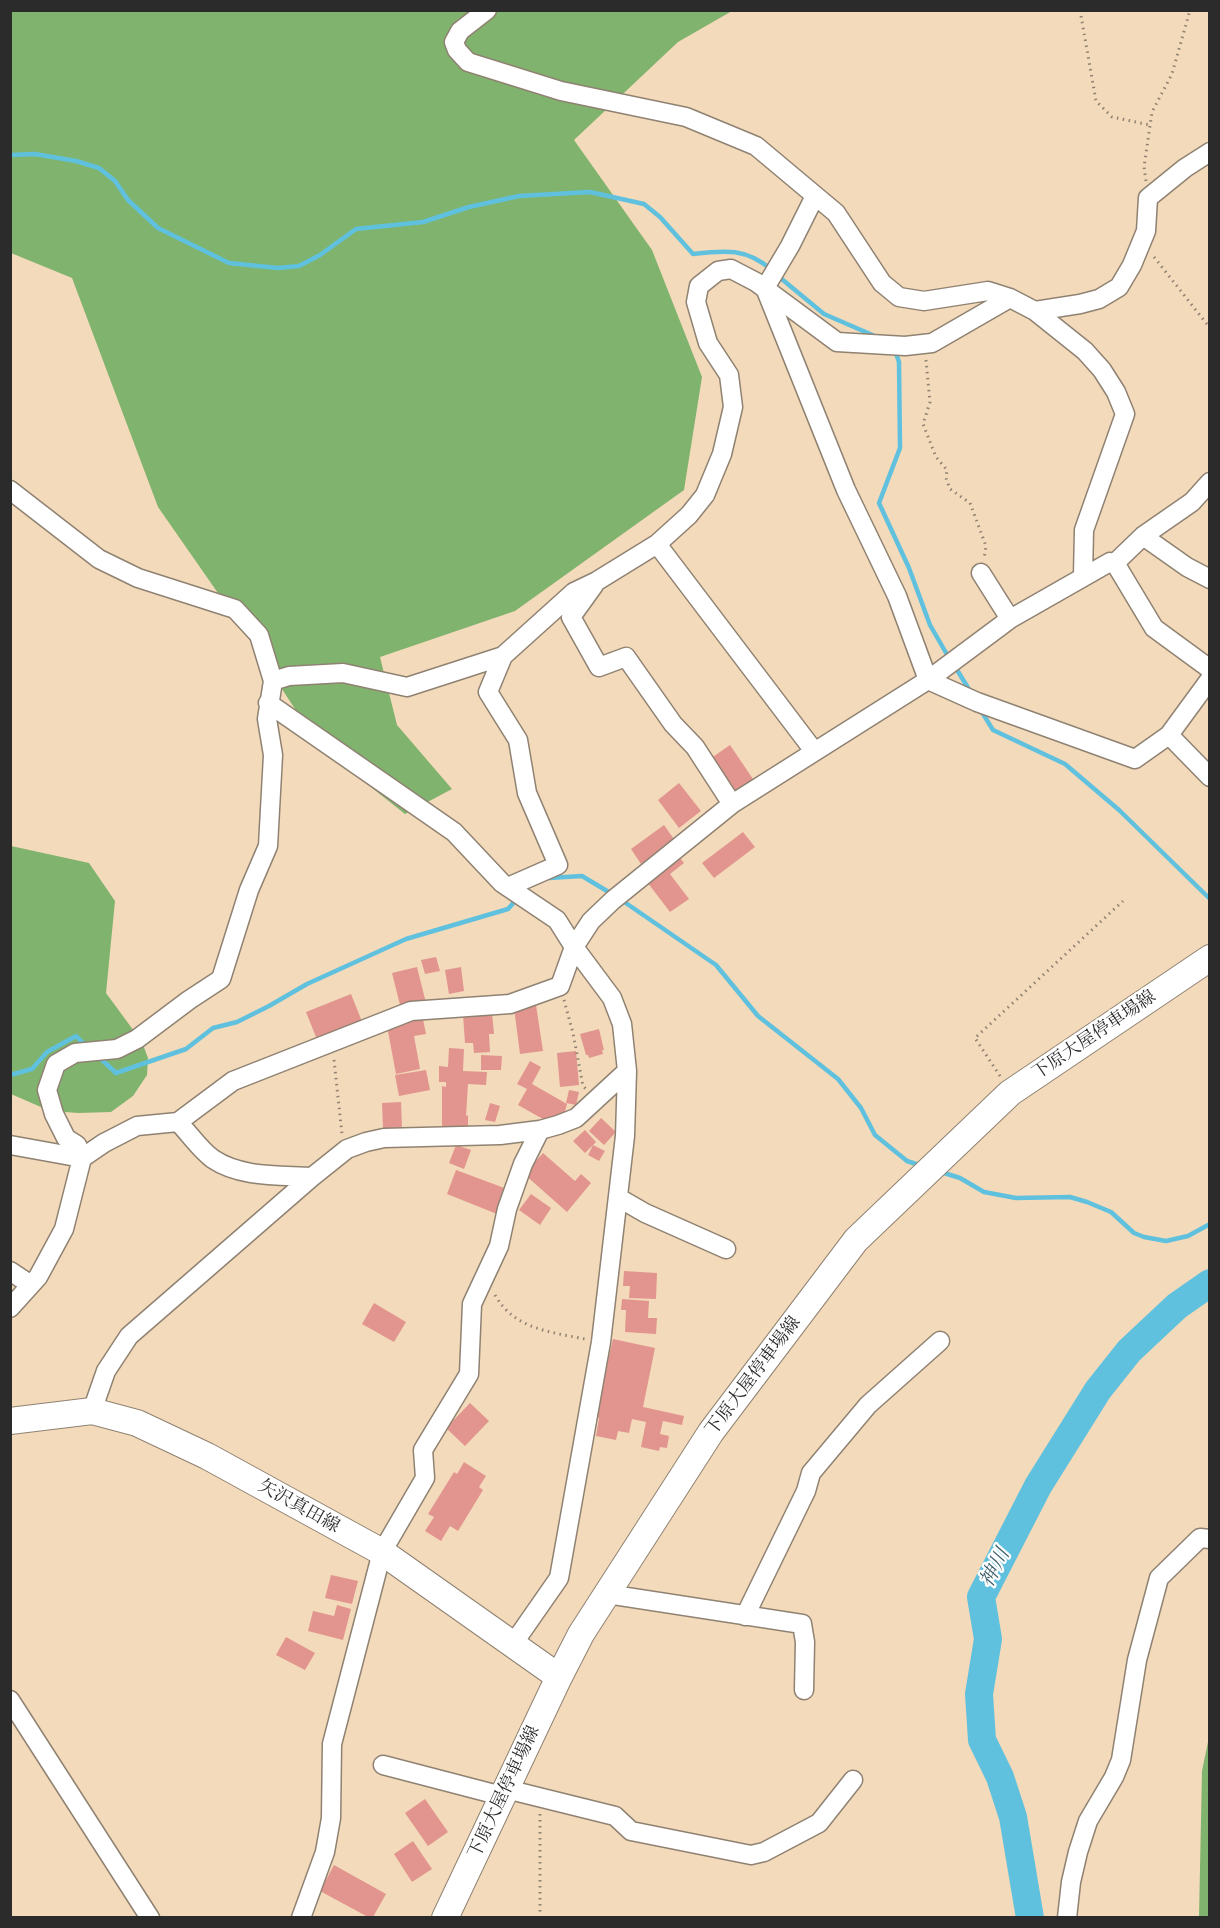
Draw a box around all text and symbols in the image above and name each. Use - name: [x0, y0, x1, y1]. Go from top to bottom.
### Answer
- street label: 下原大屋停車場線: [1028, 986, 1160, 1084]
- street label: 下原大屋停車場線: [701, 1312, 805, 1440]
- street label: 矢沢真田線: [254, 1475, 344, 1537]
- water label: 神川: [975, 1545, 1015, 1591]
- street label: 下原大屋停車場線: [464, 1722, 544, 1862]

